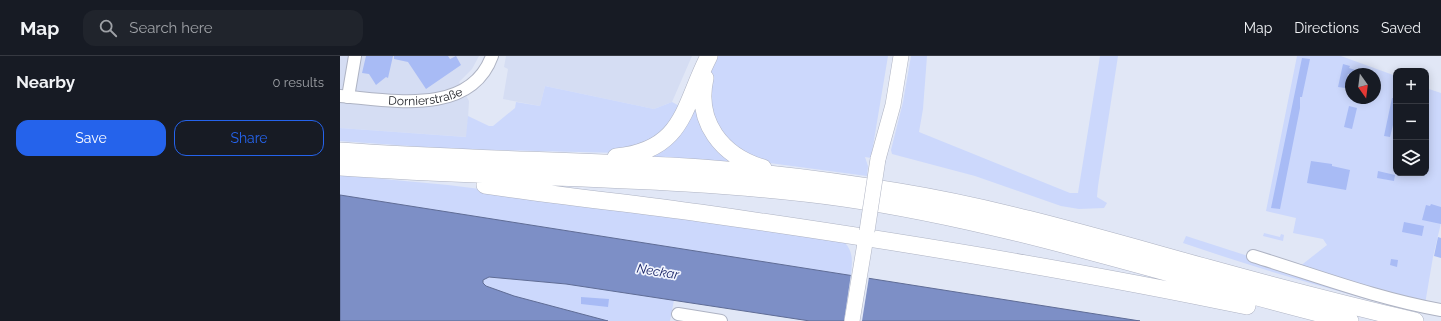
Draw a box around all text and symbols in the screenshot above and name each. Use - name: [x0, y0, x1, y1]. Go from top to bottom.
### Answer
- search box: [83, 10, 363, 46]
- text: Map: [20, 17, 59, 39]
- icon: search: [97, 17, 119, 39]
- text: Search here: [129, 19, 213, 37]
- text: Map: [1244, 20, 1272, 36]
- text: Directions: [1294, 20, 1359, 36]
- text: Saved: [1381, 20, 1421, 36]
- north arrow: [1345, 68, 1381, 104]
- map controls: [1393, 68, 1429, 176]
- button: +: [1393, 68, 1429, 104]
- text: Nearby: [16, 72, 75, 92]
- text: 0 results: [273, 75, 324, 90]
- street label: Dornierstraße: [388, 85, 465, 108]
- button: −: [1393, 104, 1429, 140]
- button: Save: [16, 120, 166, 156]
- button: Share: [174, 120, 324, 156]
- button: layers: [1393, 140, 1429, 176]
- water label: Neckar: [636, 261, 681, 282]

